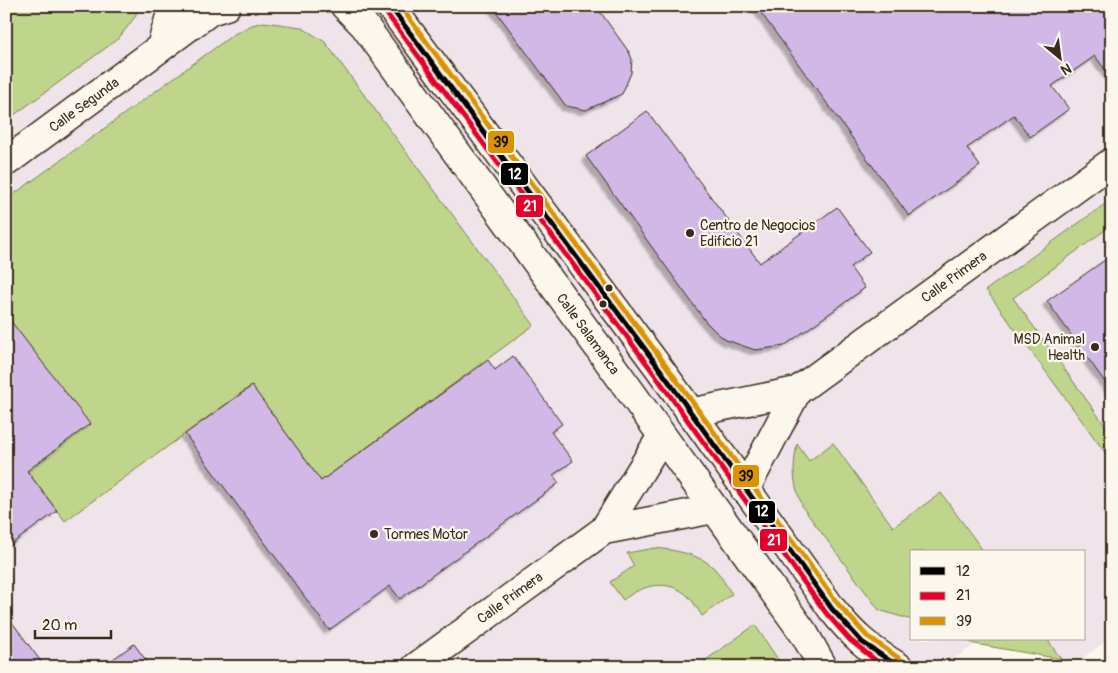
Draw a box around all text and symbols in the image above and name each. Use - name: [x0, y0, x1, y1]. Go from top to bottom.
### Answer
- north arrow: [1036, 32, 1086, 82]
- text: N: [1058, 59, 1074, 79]
- street label: Calle Segunda: [46, 74, 122, 136]
- line badge: 39: [487, 130, 515, 154]
- text: 39: [493, 134, 509, 151]
- line badge: 12: [500, 162, 529, 186]
- text: 12: [508, 166, 522, 183]
- line badge: 21: [515, 194, 544, 218]
- text: 21: [523, 198, 537, 215]
- place label: Centro de Negocios Edificio 21: [700, 217, 816, 250]
- marker: Centro de Negocios Edificio 21: [684, 227, 696, 239]
- street label: Calle Primera: [918, 247, 990, 307]
- unlabelled marker: [604, 283, 614, 293]
- street label: Calle Salamanca: [553, 290, 623, 378]
- unlabelled marker: [598, 299, 608, 309]
- place label: MSD Animal Health: [1014, 331, 1085, 364]
- marker: MSD Animal Health: [1089, 341, 1101, 353]
- line badge: 39: [732, 464, 760, 488]
- text: 39: [738, 468, 754, 485]
- line badge: 12: [748, 500, 776, 524]
- text: 12: [755, 503, 769, 520]
- place label: Tormes Motor: [384, 526, 468, 543]
- marker: Tormes Motor: [368, 528, 380, 540]
- line badge: 21: [759, 528, 788, 552]
- text: 21: [767, 532, 781, 549]
- legend: [910, 550, 1086, 640]
- text: 12: [956, 562, 970, 581]
- street label: Calle Primera: [474, 568, 546, 628]
- text: 21: [956, 586, 970, 605]
- scale bar: [35, 608, 111, 640]
- text: 39: [956, 612, 972, 631]
- text: 20 m: [42, 616, 77, 635]

